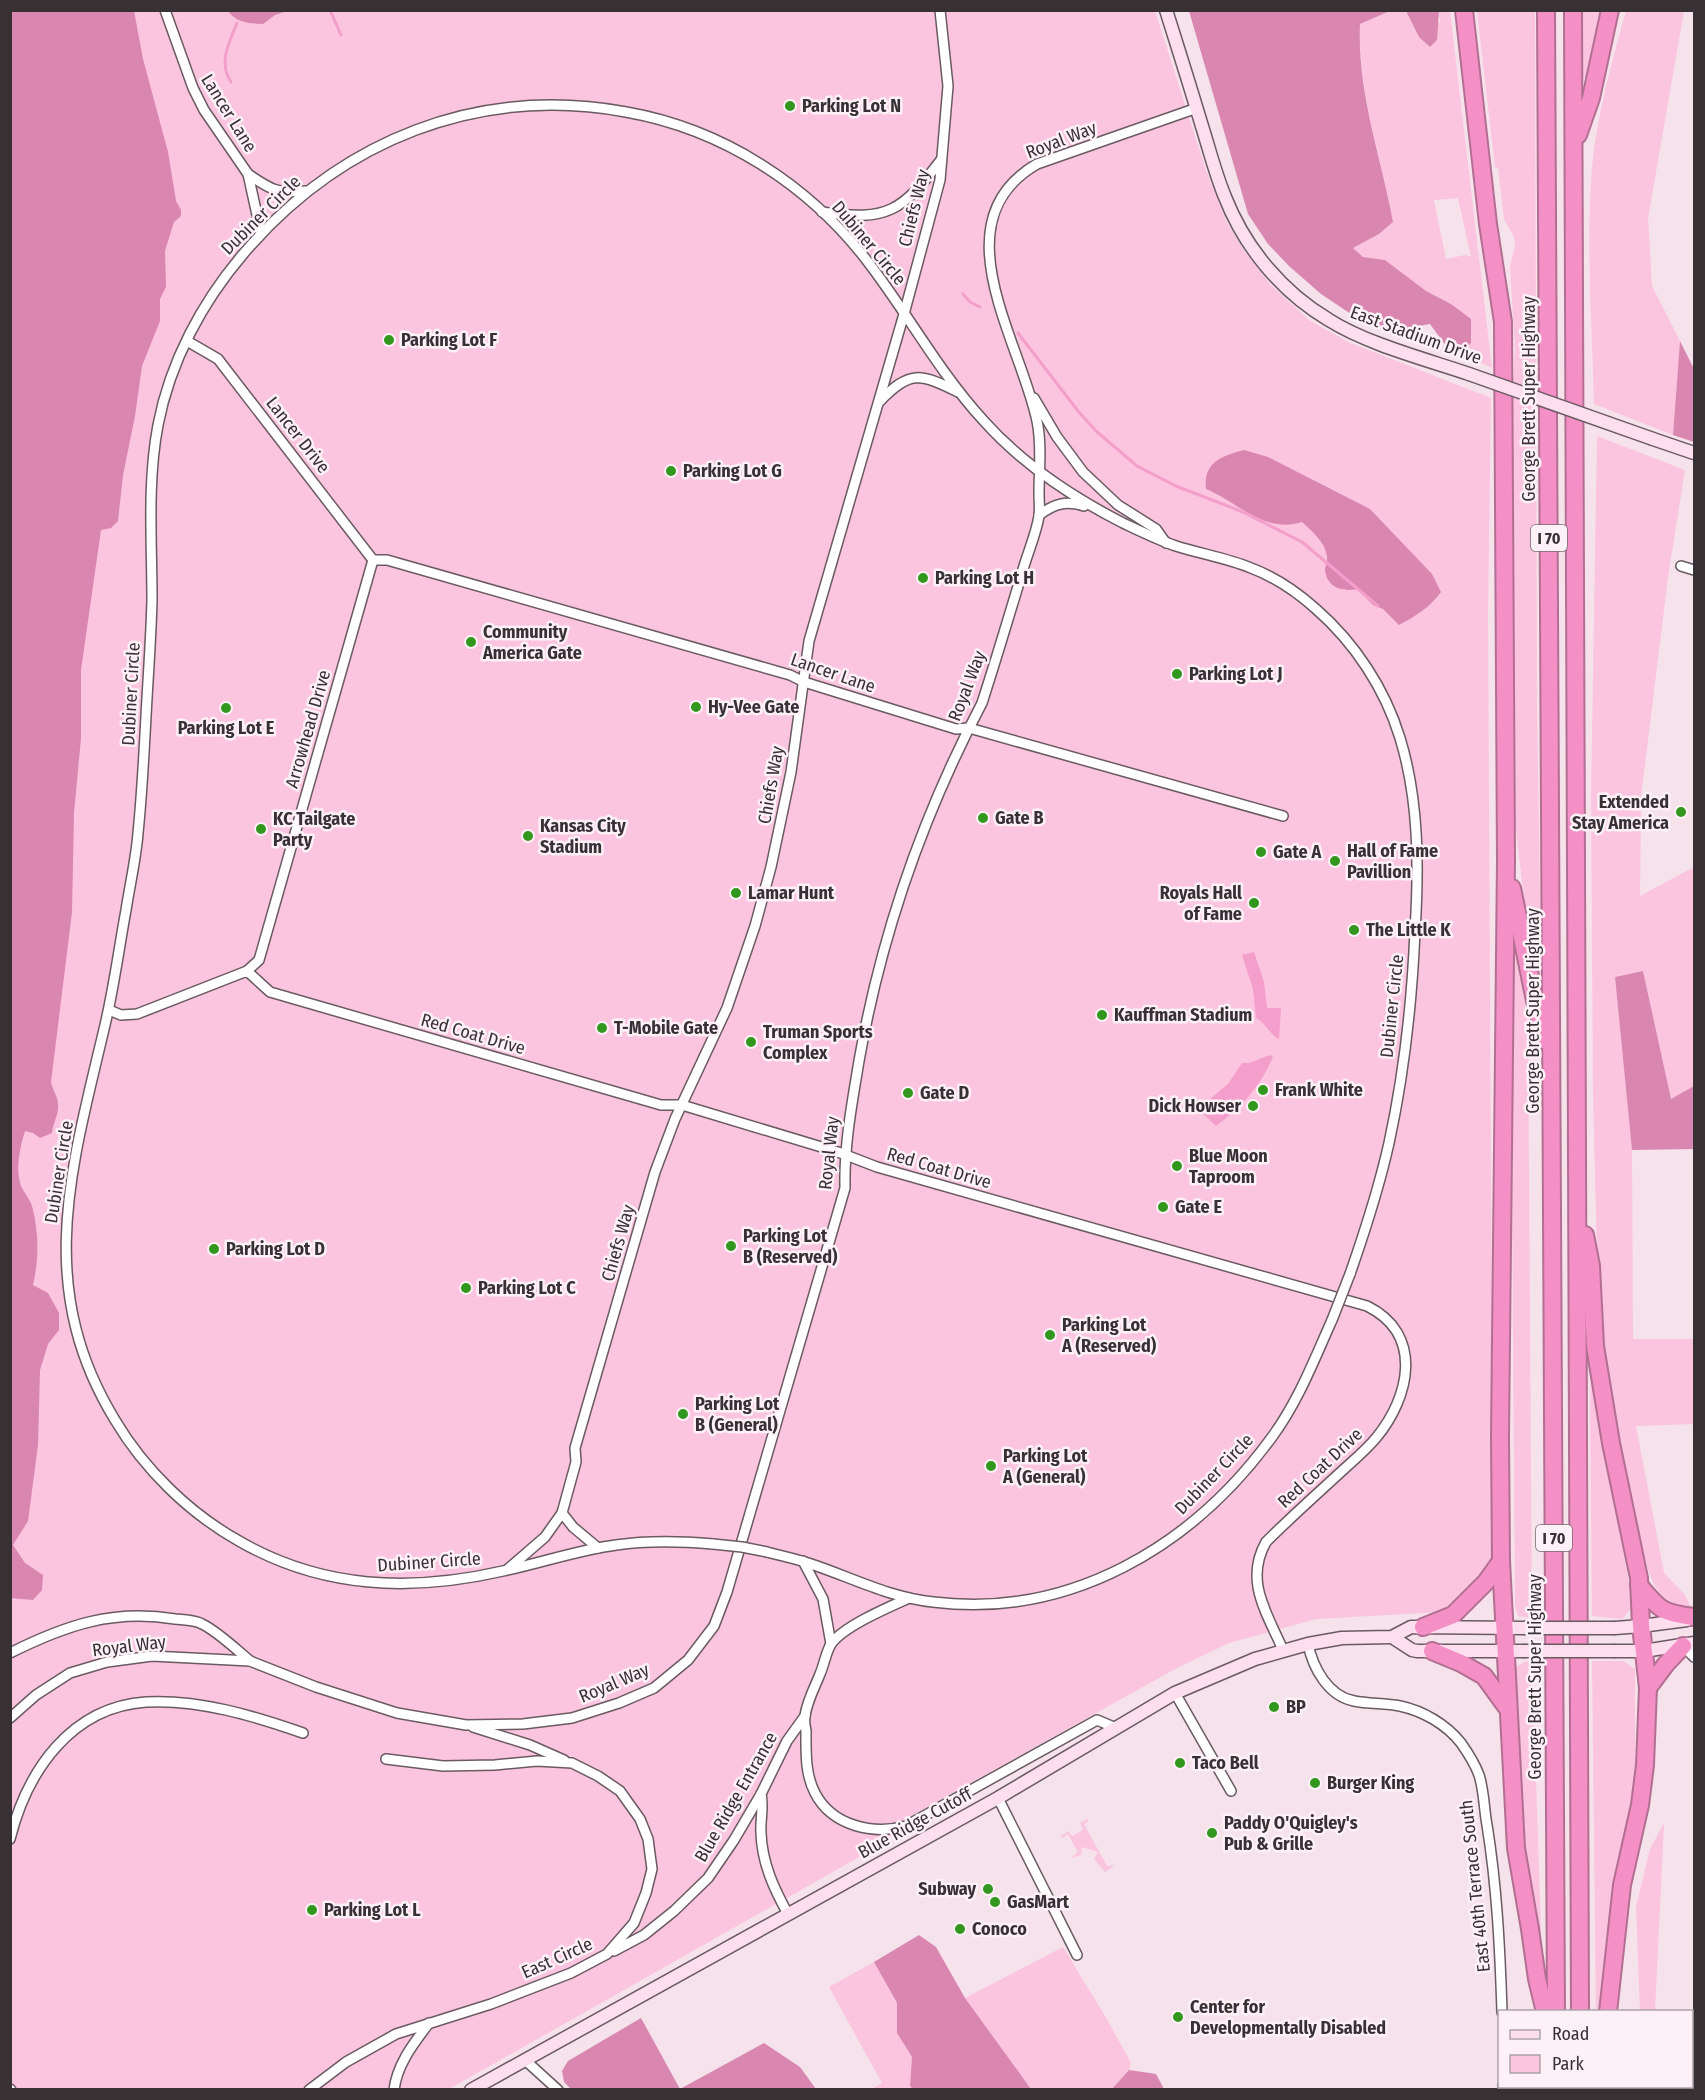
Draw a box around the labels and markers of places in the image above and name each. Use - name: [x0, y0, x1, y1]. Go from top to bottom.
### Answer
- place label: Parking Lot N: [802, 95, 901, 117]
- marker: Parking Lot N: [783, 99, 797, 113]
- place label: Parking Lot F: [401, 329, 497, 351]
- marker: Parking Lot F: [382, 333, 396, 347]
- place label: Parking Lot G: [683, 460, 782, 482]
- marker: Parking Lot G: [664, 464, 678, 478]
- place label: Parking Lot H: [935, 567, 1034, 589]
- marker: Parking Lot H: [916, 571, 930, 585]
- place label: Community America Gate: [482, 621, 582, 664]
- marker: Community America Gate: [464, 635, 478, 649]
- place label: Parking Lot J: [1189, 663, 1282, 685]
- marker: Parking Lot J: [1170, 667, 1184, 681]
- place label: Hy-Vee Gate: [708, 696, 799, 718]
- marker: Hy-Vee Gate: [689, 700, 703, 714]
- marker: Parking Lot E: [219, 701, 233, 715]
- place label: Parking Lot E: [178, 717, 275, 739]
- place label: Extended Stay America: [1572, 791, 1669, 834]
- marker: Extended Stay America: [1674, 805, 1688, 819]
- place label: Gate B: [995, 807, 1044, 829]
- place label: KC Tailgate Party: [273, 808, 355, 851]
- marker: Gate B: [976, 811, 990, 825]
- place label: Kansas City Stadium: [540, 815, 626, 858]
- marker: KC Tailgate Party: [254, 822, 268, 836]
- marker: Kansas City Stadium: [521, 829, 535, 843]
- place label: Hall of Fame Pavillion: [1347, 840, 1438, 883]
- place label: Gate A: [1273, 841, 1321, 863]
- marker: Gate A: [1254, 845, 1268, 859]
- marker: Hall of Fame Pavillion: [1328, 854, 1342, 868]
- place label: Lamar Hunt: [748, 882, 835, 904]
- place label: Royals Hall of Fame: [1160, 882, 1242, 925]
- marker: Lamar Hunt: [729, 886, 743, 900]
- marker: Royals Hall of Fame: [1247, 896, 1261, 910]
- place label: The Little K: [1366, 919, 1451, 941]
- marker: The Little K: [1347, 923, 1361, 937]
- place label: Kauffman Stadium: [1114, 1004, 1252, 1026]
- marker: Kauffman Stadium: [1095, 1008, 1109, 1022]
- place label: T-Mobile Gate: [614, 1017, 718, 1039]
- marker: T-Mobile Gate: [595, 1021, 609, 1035]
- place label: Truman Sports Complex: [763, 1021, 873, 1064]
- marker: Truman Sports Complex: [744, 1035, 758, 1049]
- place label: Frank White: [1275, 1079, 1363, 1101]
- place label: Gate D: [920, 1082, 969, 1104]
- marker: Frank White: [1256, 1083, 1270, 1097]
- marker: Gate D: [901, 1086, 915, 1100]
- place label: Dick Howser: [1148, 1095, 1241, 1117]
- marker: Dick Howser: [1246, 1099, 1260, 1113]
- place label: Blue Moon Taproom: [1189, 1145, 1268, 1188]
- marker: Blue Moon Taproom: [1170, 1159, 1184, 1173]
- place label: Gate E: [1175, 1196, 1222, 1218]
- marker: Gate E: [1156, 1200, 1170, 1214]
- place label: Parking Lot B (Reserved): [743, 1225, 838, 1268]
- place label: Parking Lot D: [226, 1238, 325, 1260]
- marker: Parking Lot B (Reserved): [724, 1239, 738, 1253]
- marker: Parking Lot D: [207, 1242, 221, 1256]
- place label: Parking Lot C: [478, 1277, 576, 1299]
- marker: Parking Lot C: [459, 1281, 473, 1295]
- place label: Parking Lot A (Reserved): [1061, 1314, 1157, 1357]
- marker: Parking Lot A (Reserved): [1043, 1328, 1057, 1342]
- place label: Parking Lot B (General): [695, 1393, 780, 1436]
- marker: Parking Lot B (General): [676, 1407, 690, 1421]
- place label: Parking Lot A (General): [1002, 1445, 1088, 1488]
- marker: Parking Lot A (General): [984, 1459, 998, 1473]
- place label: BP: [1286, 1696, 1306, 1718]
- marker: BP: [1267, 1700, 1281, 1714]
- place label: Taco Bell: [1192, 1752, 1259, 1774]
- marker: Taco Bell: [1173, 1756, 1187, 1770]
- place label: Burger King: [1327, 1772, 1414, 1794]
- marker: Burger King: [1308, 1776, 1322, 1790]
- place label: Paddy O'Quigley's Pub & Grille: [1224, 1812, 1358, 1855]
- marker: Paddy O'Quigley's Pub & Grille: [1205, 1826, 1219, 1840]
- place label: Subway: [918, 1878, 976, 1900]
- marker: Subway: [981, 1882, 995, 1896]
- place label: GasMart: [1007, 1891, 1070, 1913]
- marker: GasMart: [988, 1895, 1002, 1909]
- place label: Parking Lot L: [324, 1899, 421, 1921]
- marker: Parking Lot L: [305, 1903, 319, 1917]
- place label: Conoco: [972, 1918, 1027, 1940]
- marker: Conoco: [953, 1922, 967, 1936]
- place label: Center for Developmentally Disabled: [1190, 1996, 1386, 2039]
- marker: Center for Developmentally Disabled: [1171, 2010, 1185, 2024]

